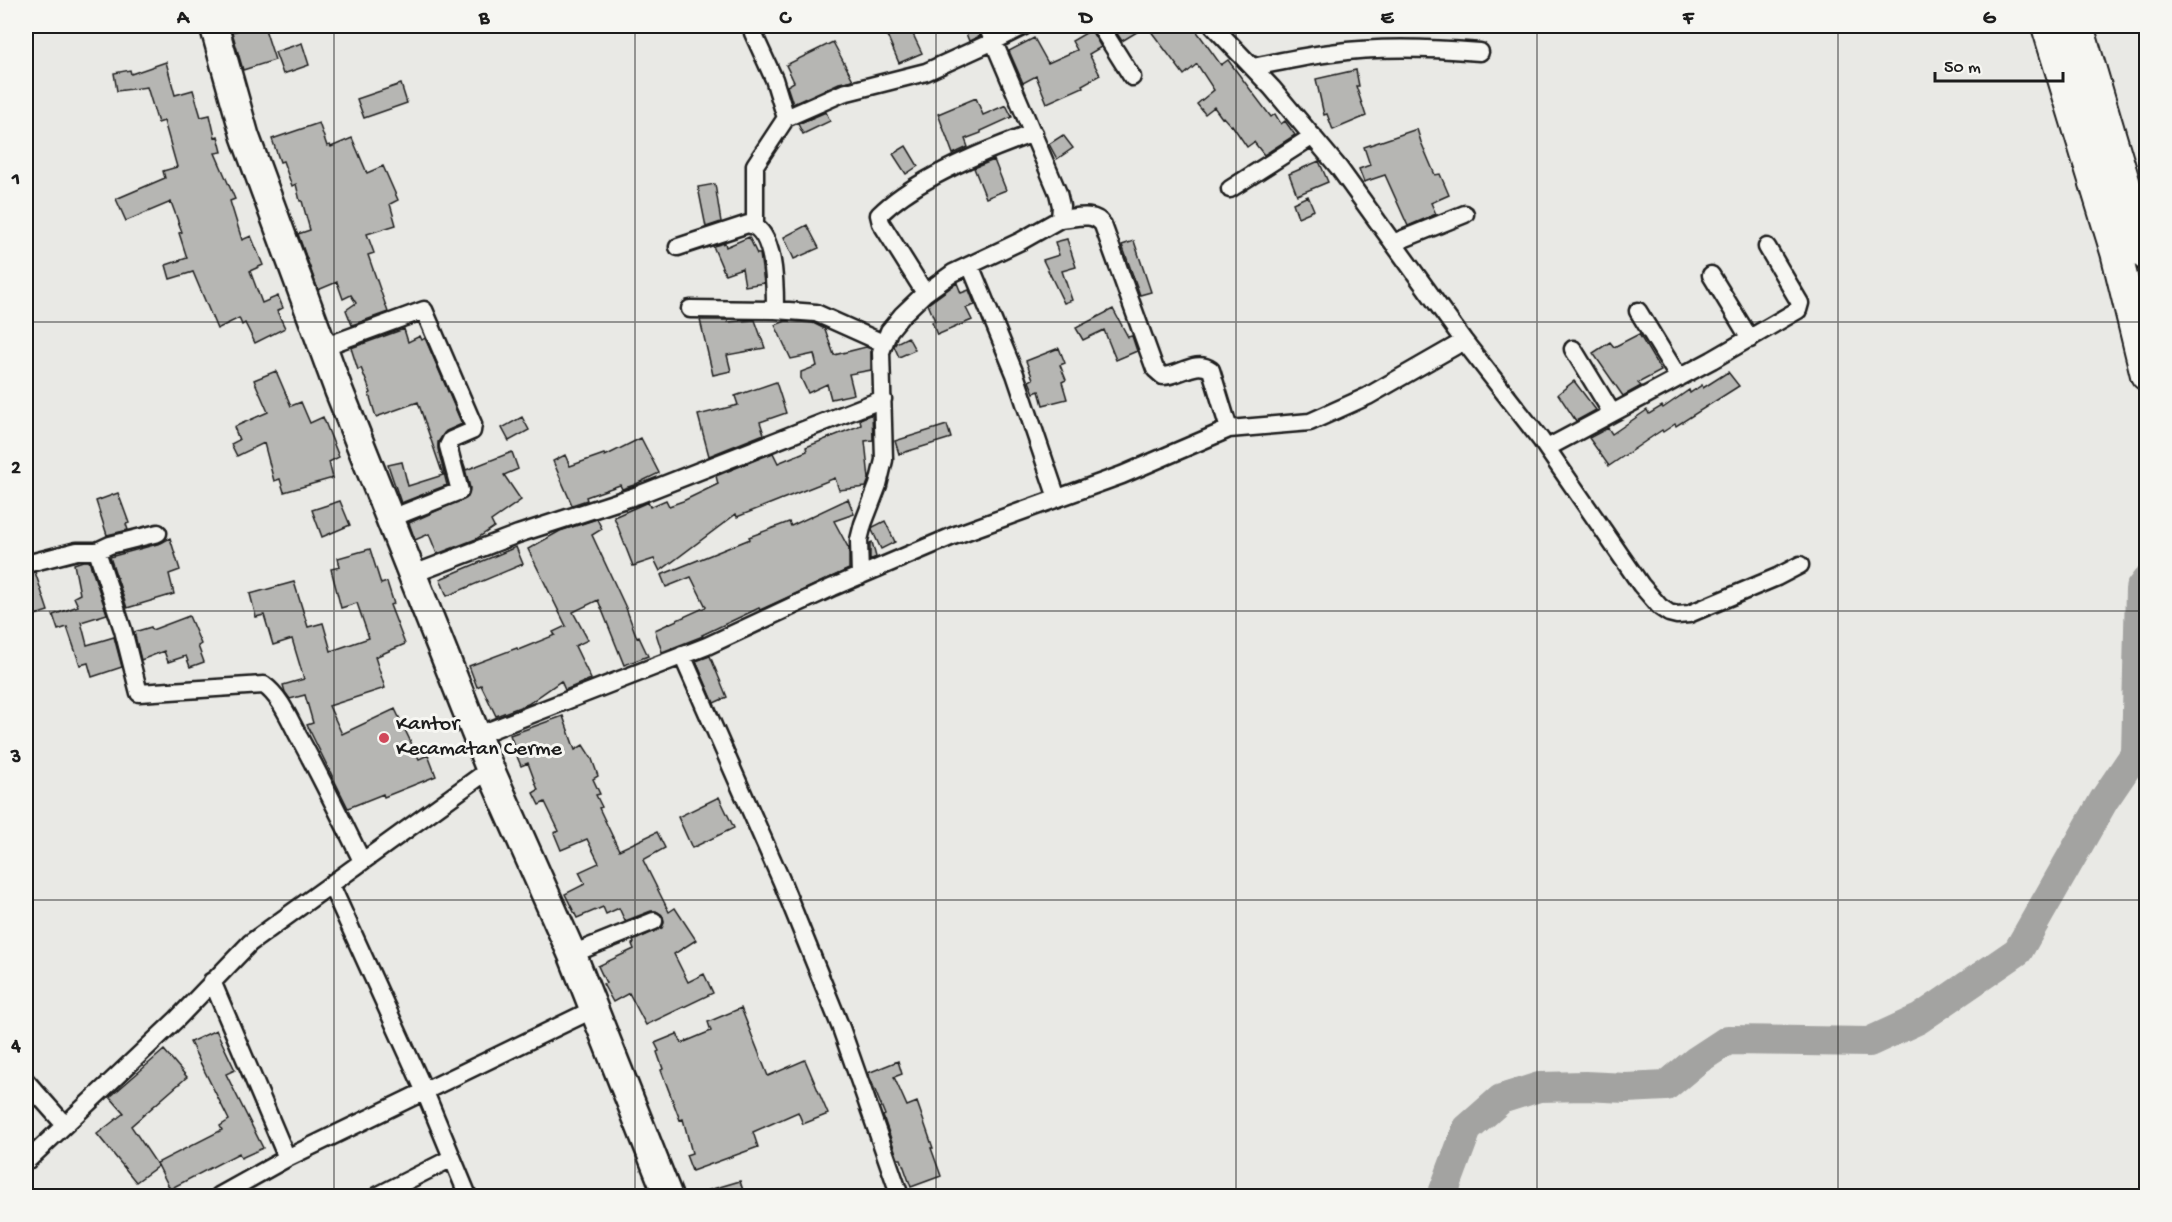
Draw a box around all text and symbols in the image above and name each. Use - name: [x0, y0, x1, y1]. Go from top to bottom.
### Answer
- text: A: [176, 8, 191, 31]
- text: B: [478, 8, 490, 31]
- text: C: [779, 8, 793, 31]
- text: D: [1077, 8, 1093, 31]
- text: E: [1381, 8, 1395, 31]
- text: F: [1682, 8, 1695, 31]
- text: G: [1983, 8, 1997, 31]
- scale bar: [1935, 45, 2062, 83]
- text: 50 m: [1944, 58, 1981, 79]
- text: 1: [11, 169, 20, 192]
- text: 2: [11, 458, 21, 481]
- place label: Kantor Kecamatan Cerme: [396, 712, 563, 763]
- marker: Kantor Kecamatan Cerme: [377, 731, 391, 745]
- text: 3: [10, 747, 21, 770]
- text: 4: [10, 1036, 21, 1059]

